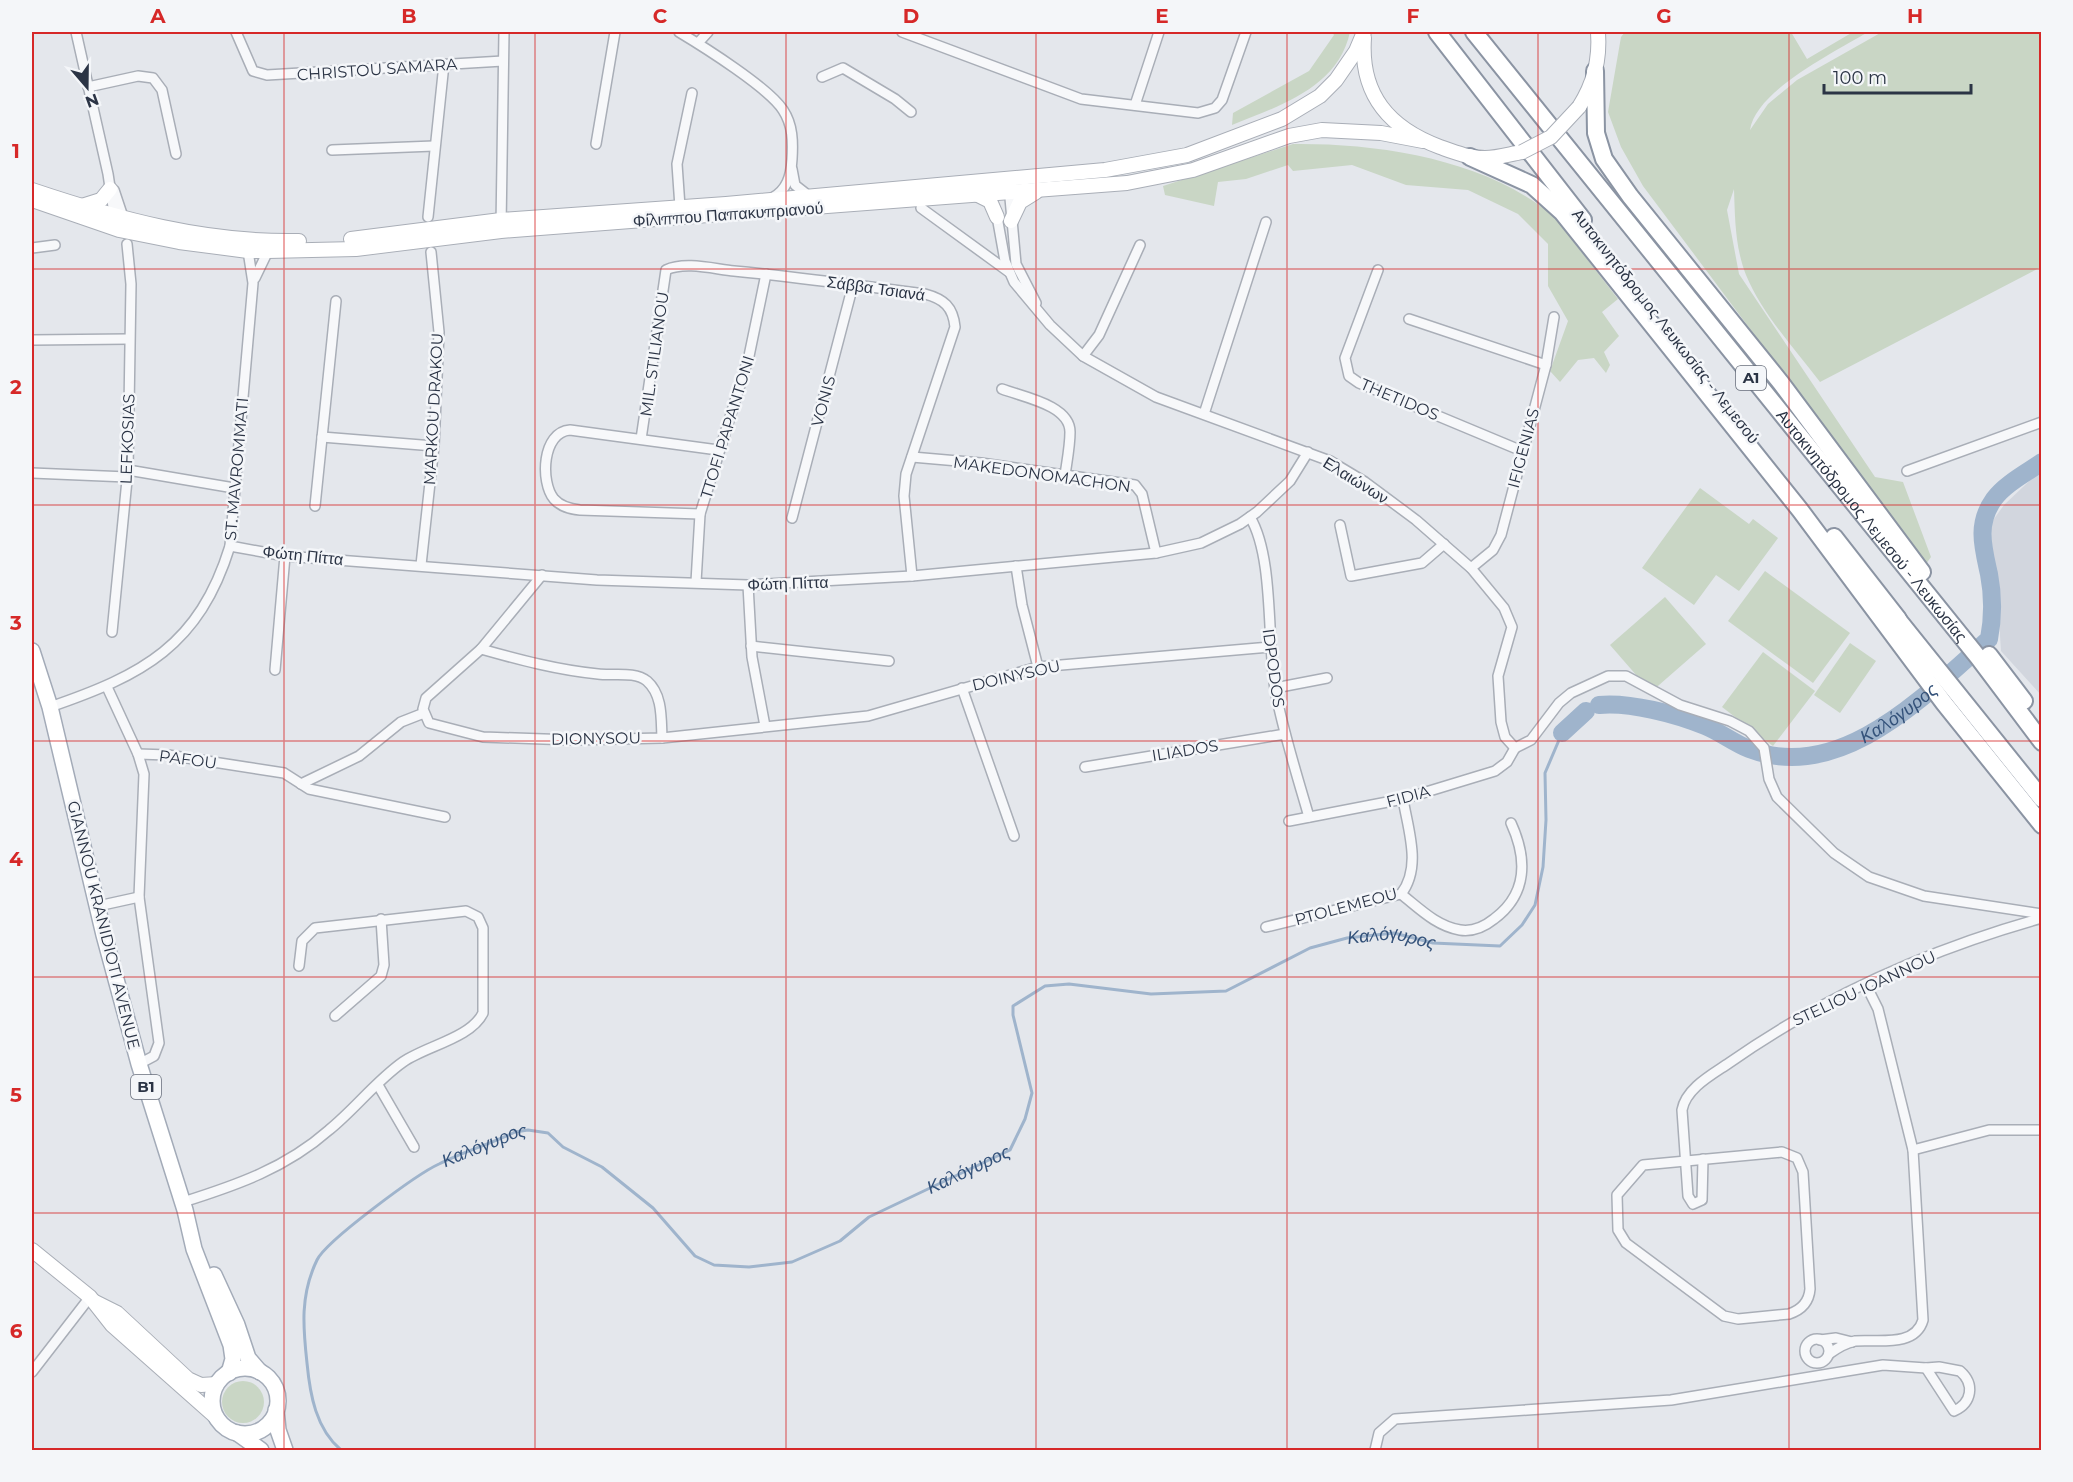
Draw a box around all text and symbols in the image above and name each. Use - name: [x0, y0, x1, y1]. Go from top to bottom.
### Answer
- text: A: [149, 4, 166, 28]
- text: B: [401, 4, 417, 28]
- text: C: [653, 4, 668, 28]
- text: D: [903, 4, 919, 28]
- text: E: [1155, 4, 1169, 28]
- text: F: [1407, 4, 1420, 28]
- text: G: [1656, 4, 1672, 28]
- text: H: [1907, 4, 1923, 28]
- street label: CHRISTOU SAMARA: [296, 54, 458, 85]
- north arrow: [57, 57, 117, 117]
- scale bar: [1824, 57, 1971, 95]
- text: 100 m: [1833, 67, 1887, 89]
- text: N: [83, 89, 101, 112]
- text: 1: [12, 139, 20, 163]
- street label: Φίλιππου Παπακυπριανού: [632, 198, 824, 231]
- street label: Αυτοκινητόδρομος Λευκωσίας - Λεμεσού: [1568, 205, 1763, 447]
- street label: Σάββα Τσιανά: [826, 272, 926, 305]
- street label: MIL. STILIANOU: [636, 290, 673, 418]
- street label: MARKOU DRAKOU: [420, 332, 447, 486]
- street label: TTOFI PAPANTONI: [697, 353, 758, 501]
- road number: A1: [1736, 366, 1766, 390]
- street label: VONIS: [808, 373, 839, 429]
- street label: THETIDOS: [1358, 374, 1442, 425]
- text: 2: [10, 375, 22, 399]
- street label: LEFKOSIAS: [116, 393, 139, 485]
- street label: ST. MAVROMMATI: [221, 397, 252, 541]
- street label: IFIGENIAS: [1504, 406, 1543, 490]
- street label: Αυτοκινητόδρομος Λεμεσού - Λευκωσίας: [1772, 406, 1971, 646]
- street label: MAKEDONOMACHON: [952, 453, 1132, 496]
- street label: Ελαιώνων: [1320, 453, 1392, 508]
- street label: Φώτη Πίττα: [262, 542, 344, 569]
- street label: Φώτη Πίττα: [747, 573, 829, 594]
- text: 3: [9, 611, 22, 635]
- street label: IDPODOS: [1259, 627, 1288, 709]
- street label: DOINYSOU: [970, 656, 1062, 695]
- water label: Καλόγυρος: [1856, 678, 1942, 748]
- street label: DIONYSOU: [551, 728, 641, 749]
- street label: ILIADOS: [1150, 736, 1220, 765]
- street label: PAFOU: [158, 746, 218, 773]
- street label: FIDIA: [1384, 781, 1433, 811]
- street label: GIANNOU KRANIDIOTI AVENUE: [63, 799, 144, 1051]
- text: 4: [9, 847, 23, 871]
- street label: PTOLEMEOU: [1293, 884, 1400, 929]
- water label: Καλόγυρος: [1346, 922, 1438, 954]
- street label: STELIOU IOANNOU: [1790, 947, 1939, 1030]
- road number: B1: [131, 1075, 161, 1099]
- text: 5: [10, 1083, 22, 1107]
- water label: Καλόγυρος: [438, 1119, 528, 1172]
- water label: Καλόγυρος: [923, 1140, 1014, 1199]
- text: 6: [10, 1319, 23, 1343]

